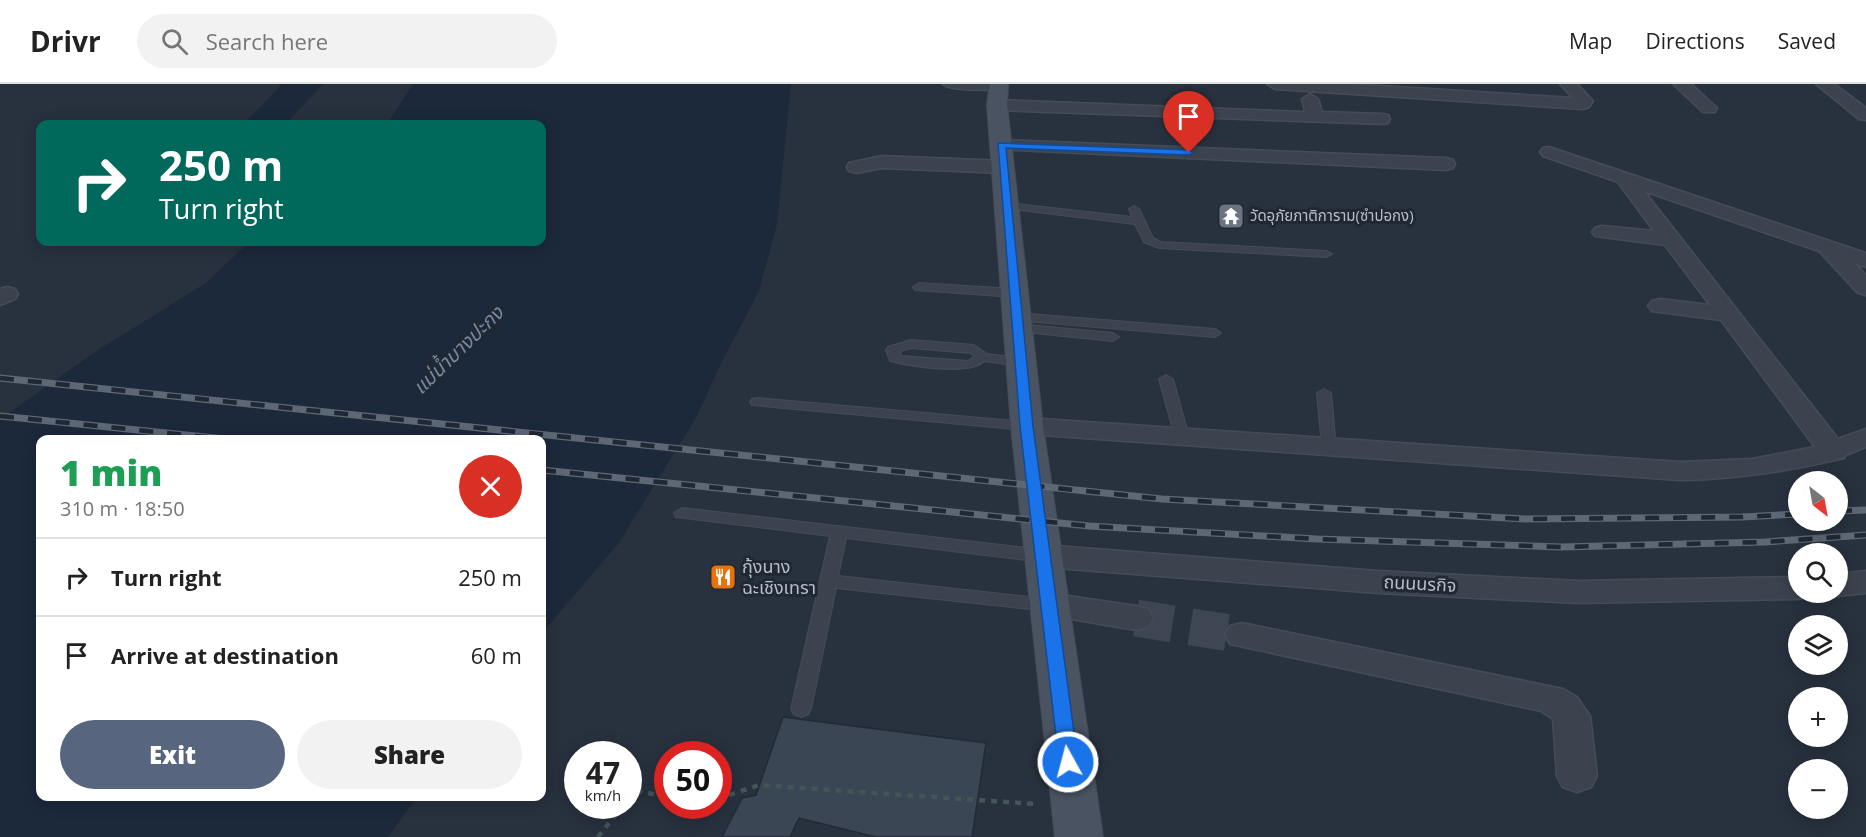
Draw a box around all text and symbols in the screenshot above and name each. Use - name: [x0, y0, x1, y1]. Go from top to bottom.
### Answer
- search box: [137, 14, 557, 68]
- text: Drivr: [30, 22, 101, 60]
- icon: search: [158, 25, 191, 58]
- text: Search here: [206, 26, 328, 56]
- text: Map: [1569, 27, 1612, 55]
- text: Directions: [1645, 27, 1745, 55]
- text: Saved: [1778, 27, 1836, 55]
- pin: [1163, 91, 1214, 153]
- icon: arrive: [1172, 100, 1205, 133]
- text: 250 m: [159, 136, 283, 193]
- icon: right: [60, 144, 138, 222]
- text: Turn right: [159, 190, 284, 227]
- temple icon: วัดอุภัยภาติการาม(ซำปอกง): [1216, 201, 1246, 231]
- place label: วัดอุภัยภาติการาม(ซำปอกง): [1250, 205, 1414, 225]
- water label: แม่น้ำบางปะกง: [406, 299, 510, 400]
- text: 1 min: [60, 448, 162, 497]
- button: close: [459, 455, 522, 518]
- north arrow: [1788, 471, 1848, 531]
- map controls: [1788, 471, 1848, 819]
- text: 310 m · 18:50: [60, 495, 185, 522]
- button: search: [1788, 543, 1848, 603]
- place label: กุ้งนาง ฉะเชิงเทรา: [742, 554, 816, 599]
- icon: right: [60, 561, 93, 594]
- text: Turn right: [111, 562, 222, 592]
- text: 250 m: [458, 562, 522, 592]
- restaurant icon: กุ้งนาง ฉะเชิงเทรา: [708, 562, 738, 592]
- street label: ถนนนรกิจ: [1383, 569, 1457, 597]
- button: layers: [1788, 615, 1848, 675]
- icon: arrive: [60, 639, 93, 672]
- text: Arrive at destination: [111, 640, 339, 670]
- text: 60 m: [471, 640, 522, 670]
- button: +: [1788, 687, 1848, 747]
- button: Exit: [60, 720, 285, 789]
- button: Share: [297, 720, 522, 789]
- position arrow: [1036, 730, 1100, 794]
- speed limit sign: 50: [654, 741, 732, 819]
- text: 47: [586, 752, 620, 793]
- button: −: [1788, 759, 1848, 819]
- text: km/h: [585, 785, 621, 805]

